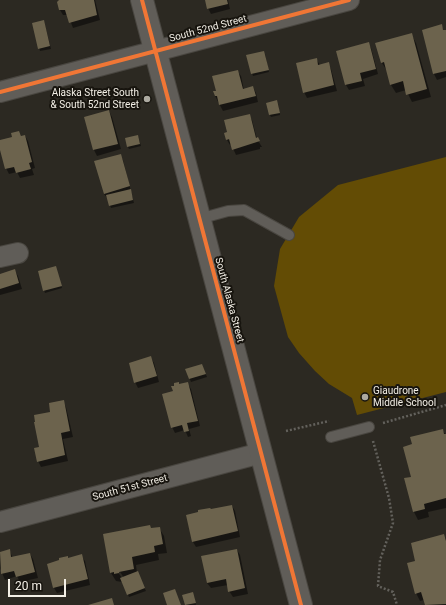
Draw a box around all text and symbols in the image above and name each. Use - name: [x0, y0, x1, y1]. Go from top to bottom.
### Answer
- street label: South 52nd Street: [168, 13, 248, 45]
- place label: Alaska Street South & South 52nd Street: [51, 87, 139, 110]
- marker: Alaska Street South & South 52nd Street: [142, 94, 152, 104]
- street label: South Alaska Street: [212, 256, 246, 344]
- place label: Giaudrone Middle School: [373, 385, 436, 408]
- marker: Giaudrone Middle School: [360, 392, 370, 402]
- street label: South 51st Street: [91, 472, 169, 504]
- scale bar: [10, 571, 68, 597]
- text: 20 m: [15, 579, 42, 593]

